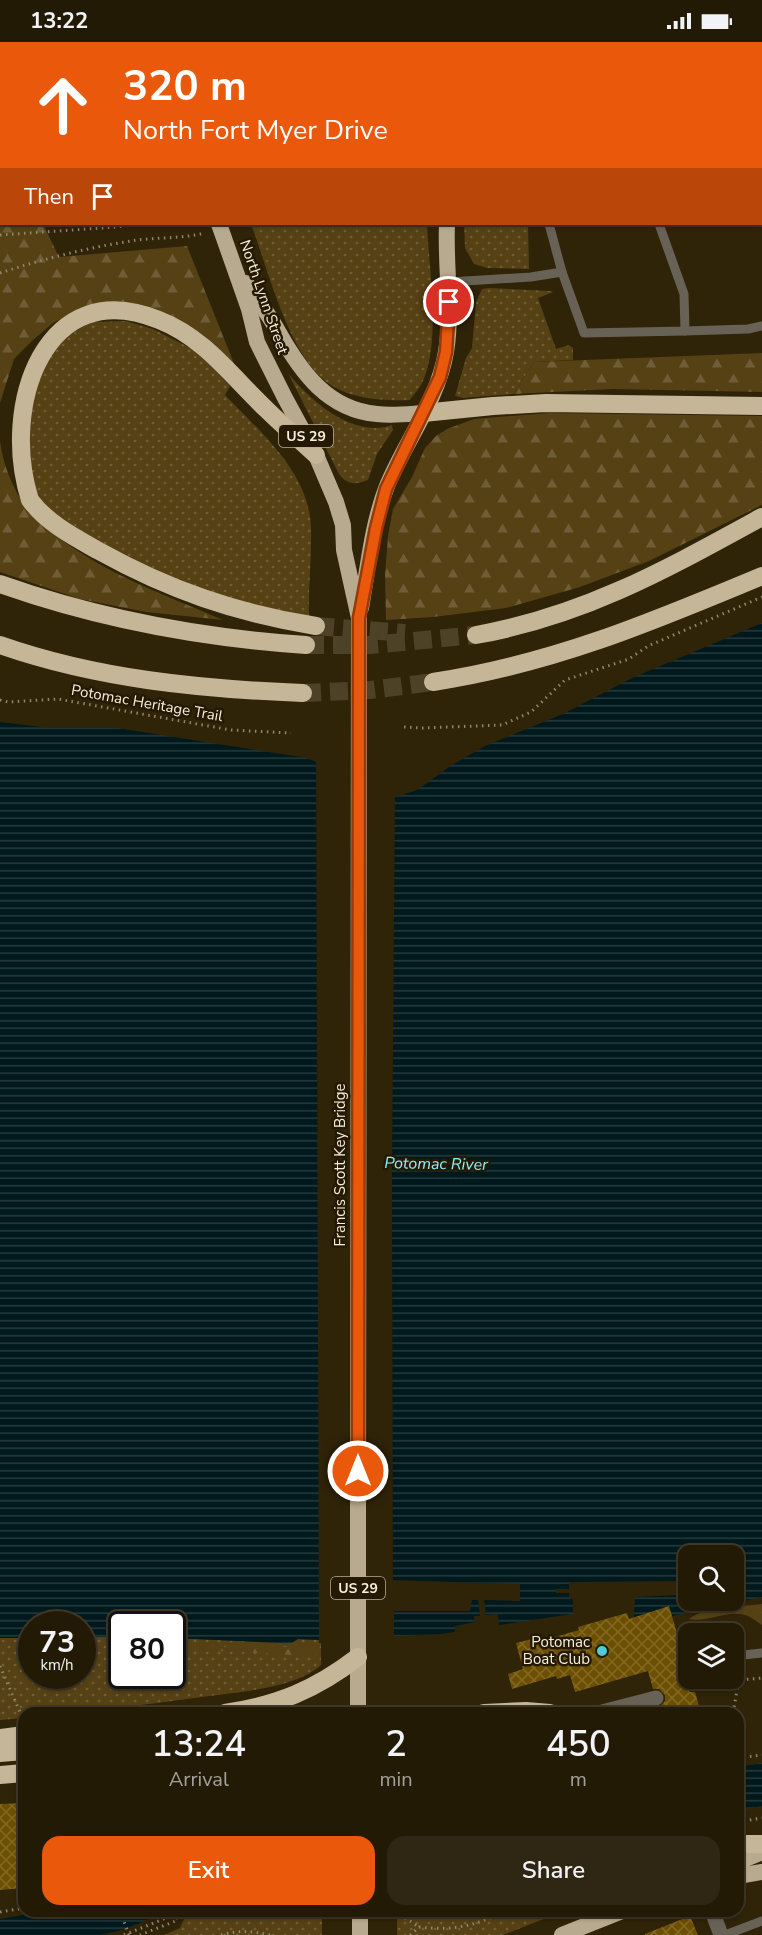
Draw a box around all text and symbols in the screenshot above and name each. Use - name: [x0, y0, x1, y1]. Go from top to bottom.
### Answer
- text: 13:22: [30, 6, 88, 36]
- text: 320 m: [123, 58, 247, 115]
- icon: ahead: [24, 66, 102, 144]
- text: North Fort Myer Drive: [123, 112, 388, 149]
- icon: arrive: [86, 180, 119, 213]
- text: Then: [24, 182, 74, 212]
- street label: North Lynn Street: [235, 237, 293, 358]
- pin: [423, 276, 474, 327]
- icon: arrive: [432, 285, 465, 318]
- road number: US 29: [279, 425, 333, 447]
- street label: Potomac Heritage Trail: [70, 680, 225, 726]
- street label: Francis Scott Key Bridge: [330, 1084, 350, 1246]
- water label: Potomac River: [384, 1152, 489, 1176]
- position arrow: [326, 1439, 390, 1503]
- map controls: [678, 1545, 744, 1689]
- button: search: [678, 1545, 744, 1611]
- road number: US 29: [331, 1577, 385, 1599]
- speed limit sign: 80: [108, 1611, 186, 1689]
- text: 73: [39, 1622, 75, 1663]
- button: layers: [678, 1623, 744, 1689]
- place label: Potomac Boat Club: [523, 1632, 590, 1669]
- marker: Potomac Boat Club: [595, 1644, 609, 1658]
- text: km/h: [40, 1655, 74, 1675]
- text: 13:24: [151, 1720, 246, 1769]
- text: 2: [385, 1720, 407, 1769]
- text: 450: [546, 1720, 611, 1769]
- text: Arrival: [169, 1766, 229, 1793]
- text: min: [380, 1766, 413, 1793]
- text: m: [570, 1766, 587, 1793]
- button: Exit: [42, 1836, 375, 1905]
- button: Share: [387, 1836, 720, 1905]

